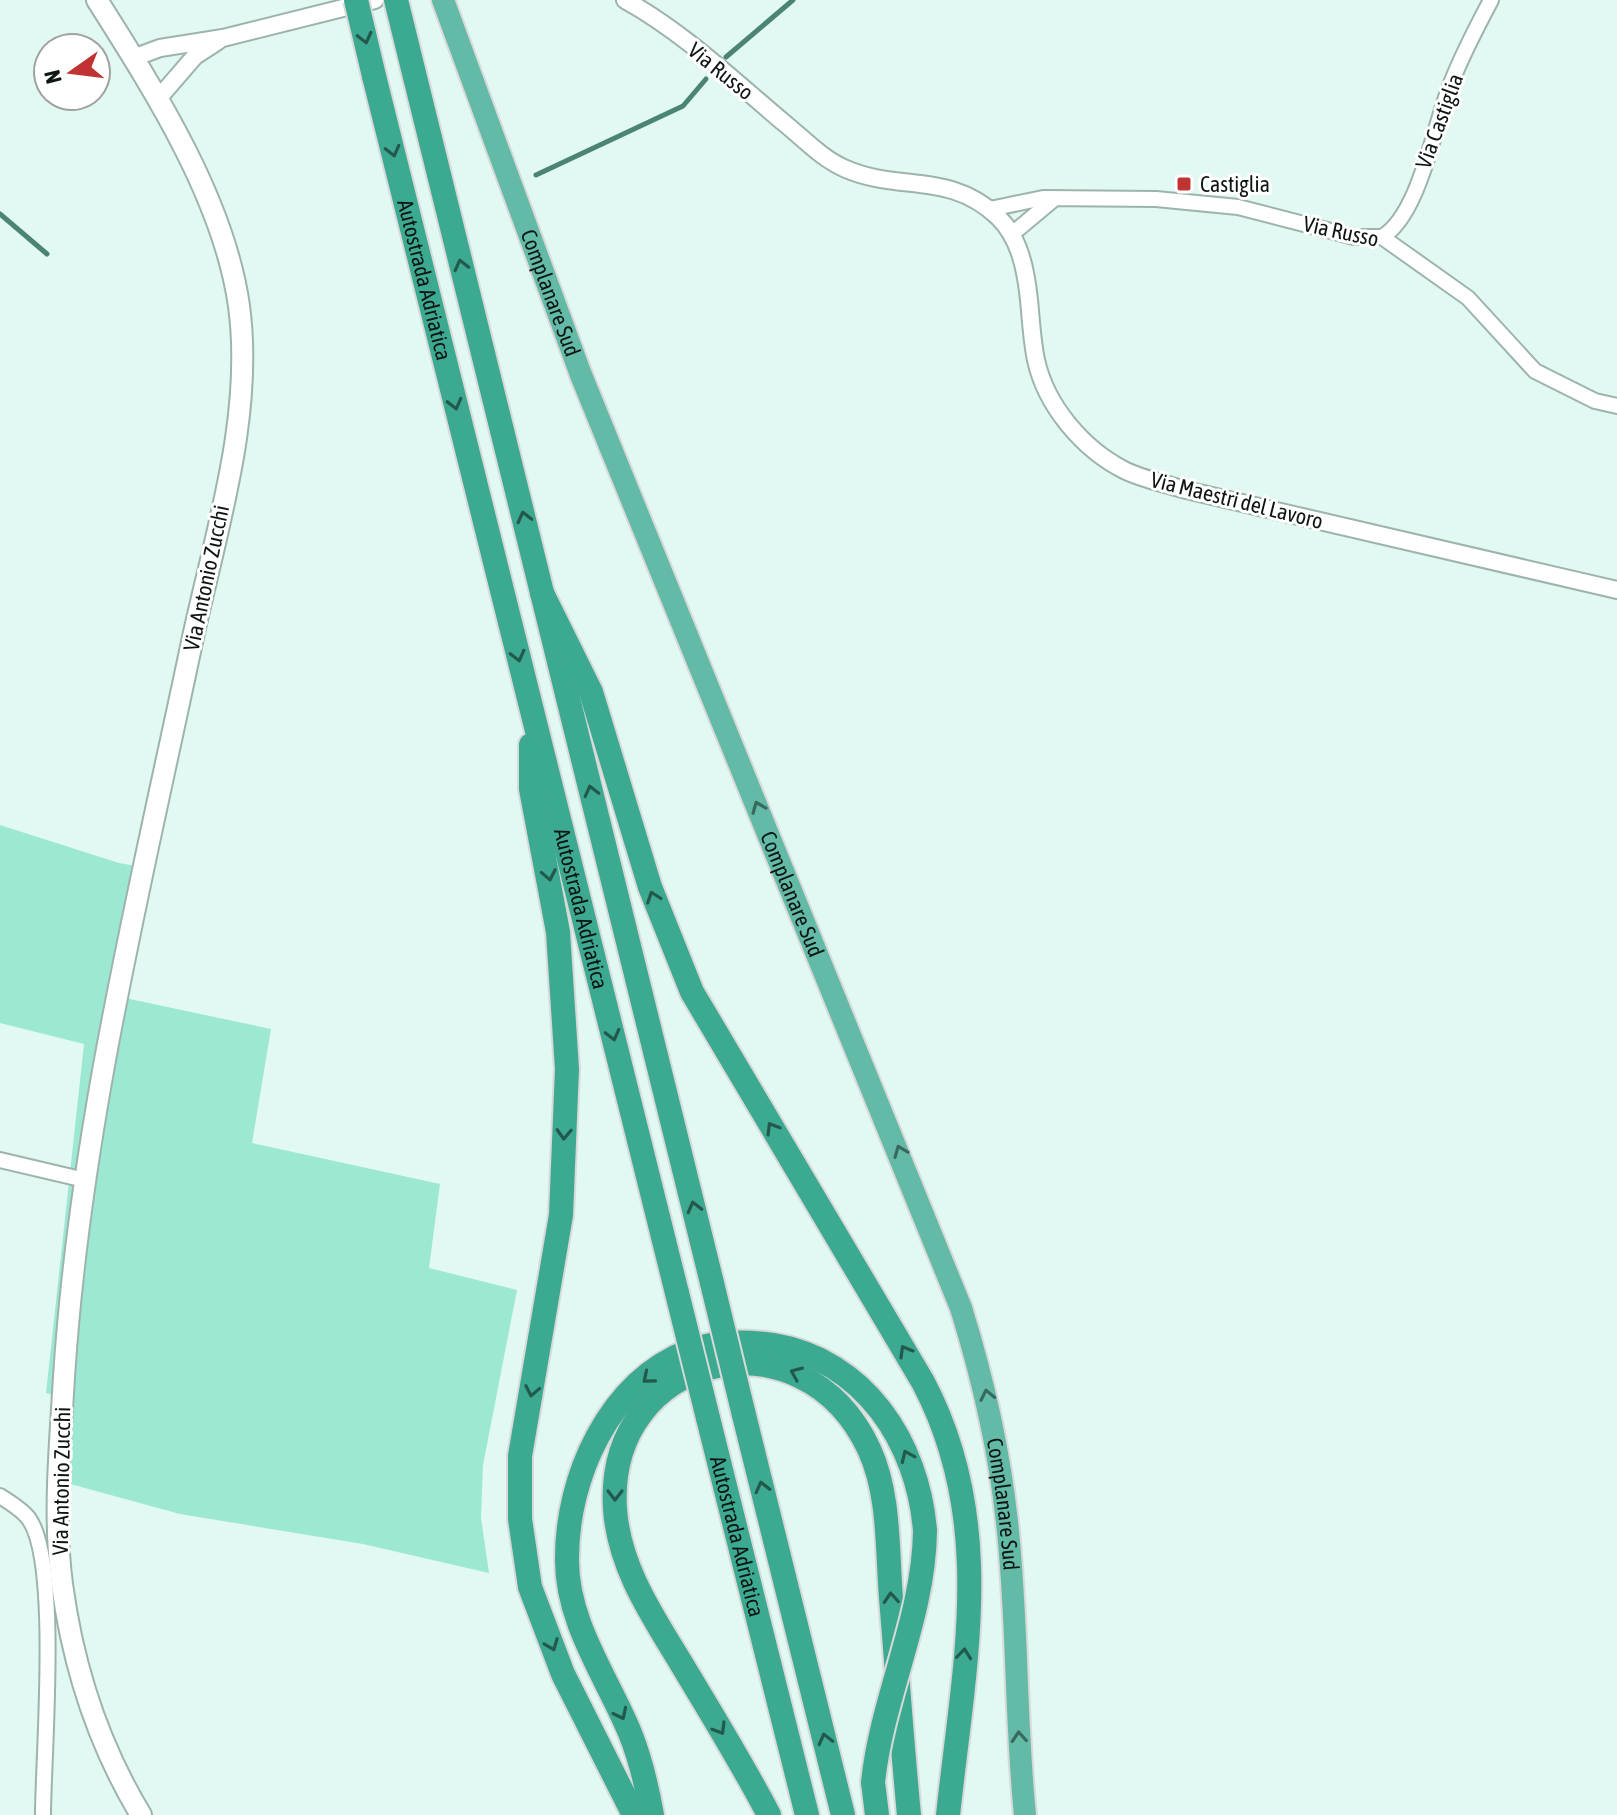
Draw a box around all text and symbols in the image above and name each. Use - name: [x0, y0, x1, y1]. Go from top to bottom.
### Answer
- one-way arrow: [356, 30, 373, 44]
- north arrow: [32, 32, 112, 112]
- street label: Via Russo: [683, 37, 759, 105]
- text: N: [38, 67, 67, 86]
- street label: Via Castiglia: [1410, 70, 1468, 172]
- one-way arrow: [384, 144, 401, 158]
- place label: Castiglia: [1200, 171, 1270, 197]
- marker: Castiglia: [1175, 175, 1193, 193]
- street label: Autostrada Adriatica: [392, 197, 457, 363]
- street label: Via Russo: [1301, 210, 1381, 252]
- street label: Complanare Sud: [516, 226, 586, 360]
- one-way arrow: [454, 258, 471, 272]
- one-way arrow: [446, 396, 463, 410]
- street label: Via Maestri del Lavoro: [1148, 466, 1326, 534]
- street label: Via Antonio Zucchi: [178, 503, 234, 653]
- one-way arrow: [516, 511, 533, 524]
- one-way arrow: [509, 649, 526, 662]
- one-way arrow: [583, 785, 600, 799]
- one-way arrow: [752, 801, 768, 815]
- street label: Autostrada Adriatica: [549, 825, 614, 992]
- street label: Complanare Sud: [755, 827, 830, 961]
- one-way arrow: [539, 868, 556, 881]
- one-way arrow: [647, 891, 663, 905]
- one-way arrow: [603, 1027, 620, 1041]
- one-way arrow: [766, 1122, 782, 1137]
- one-way arrow: [556, 1128, 573, 1141]
- one-way arrow: [893, 1145, 910, 1159]
- one-way arrow: [686, 1201, 703, 1214]
- one-way arrow: [899, 1345, 915, 1360]
- one-way arrow: [789, 1366, 803, 1383]
- one-way arrow: [643, 1368, 658, 1383]
- one-way arrow: [525, 1384, 542, 1398]
- one-way arrow: [979, 1389, 996, 1403]
- street label: Via Antonio Zucchi: [47, 1406, 75, 1556]
- street label: Complanare Sud: [981, 1436, 1024, 1571]
- one-way arrow: [900, 1449, 916, 1464]
- street label: Autostrada Adriatica: [705, 1453, 770, 1619]
- one-way arrow: [754, 1481, 771, 1494]
- one-way arrow: [607, 1489, 624, 1502]
- one-way arrow: [883, 1591, 900, 1604]
- one-way arrow: [542, 1637, 559, 1651]
- one-way arrow: [955, 1647, 972, 1660]
- one-way arrow: [611, 1706, 627, 1721]
- one-way arrow: [710, 1720, 726, 1735]
- one-way arrow: [1011, 1730, 1028, 1743]
- one-way arrow: [817, 1733, 834, 1747]

